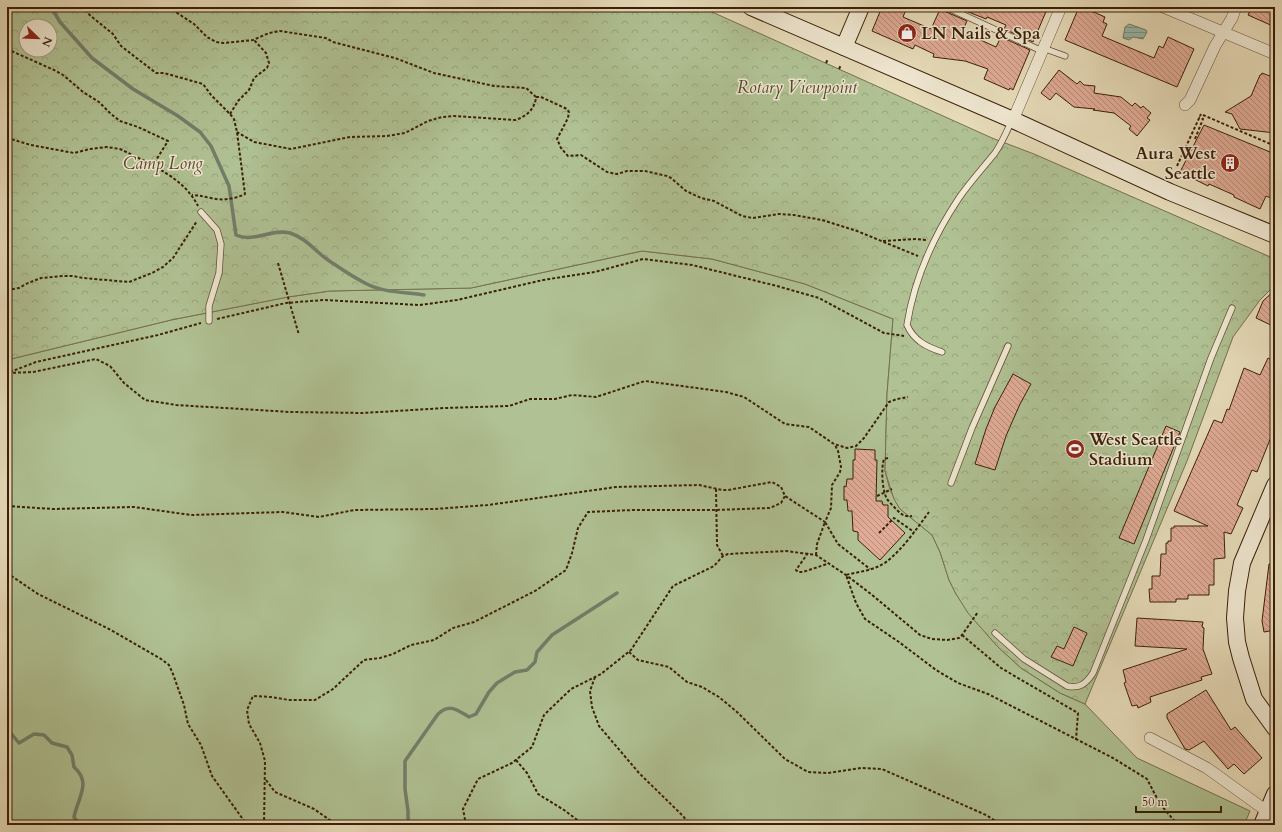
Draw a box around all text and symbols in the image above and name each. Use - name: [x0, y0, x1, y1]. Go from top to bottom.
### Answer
- north arrow: [18, 18, 58, 58]
- shop icon: LN Nails & Spa: [896, 22, 918, 44]
- place label: LN Nails & Spa: [921, 22, 1041, 45]
- text: N: [38, 34, 56, 49]
- park label: Rotary Viewpoint: [737, 76, 858, 99]
- place label: Aura West Seattle: [1136, 142, 1216, 185]
- park label: Camp Long: [123, 152, 203, 175]
- building icon: Aura West Seattle: [1219, 152, 1241, 174]
- place label: West Seattle Stadium: [1088, 428, 1183, 471]
- sports icon: West Seattle Stadium: [1064, 438, 1086, 460]
- scale bar: [1136, 788, 1221, 814]
- text: 50 m: [1142, 794, 1169, 810]

